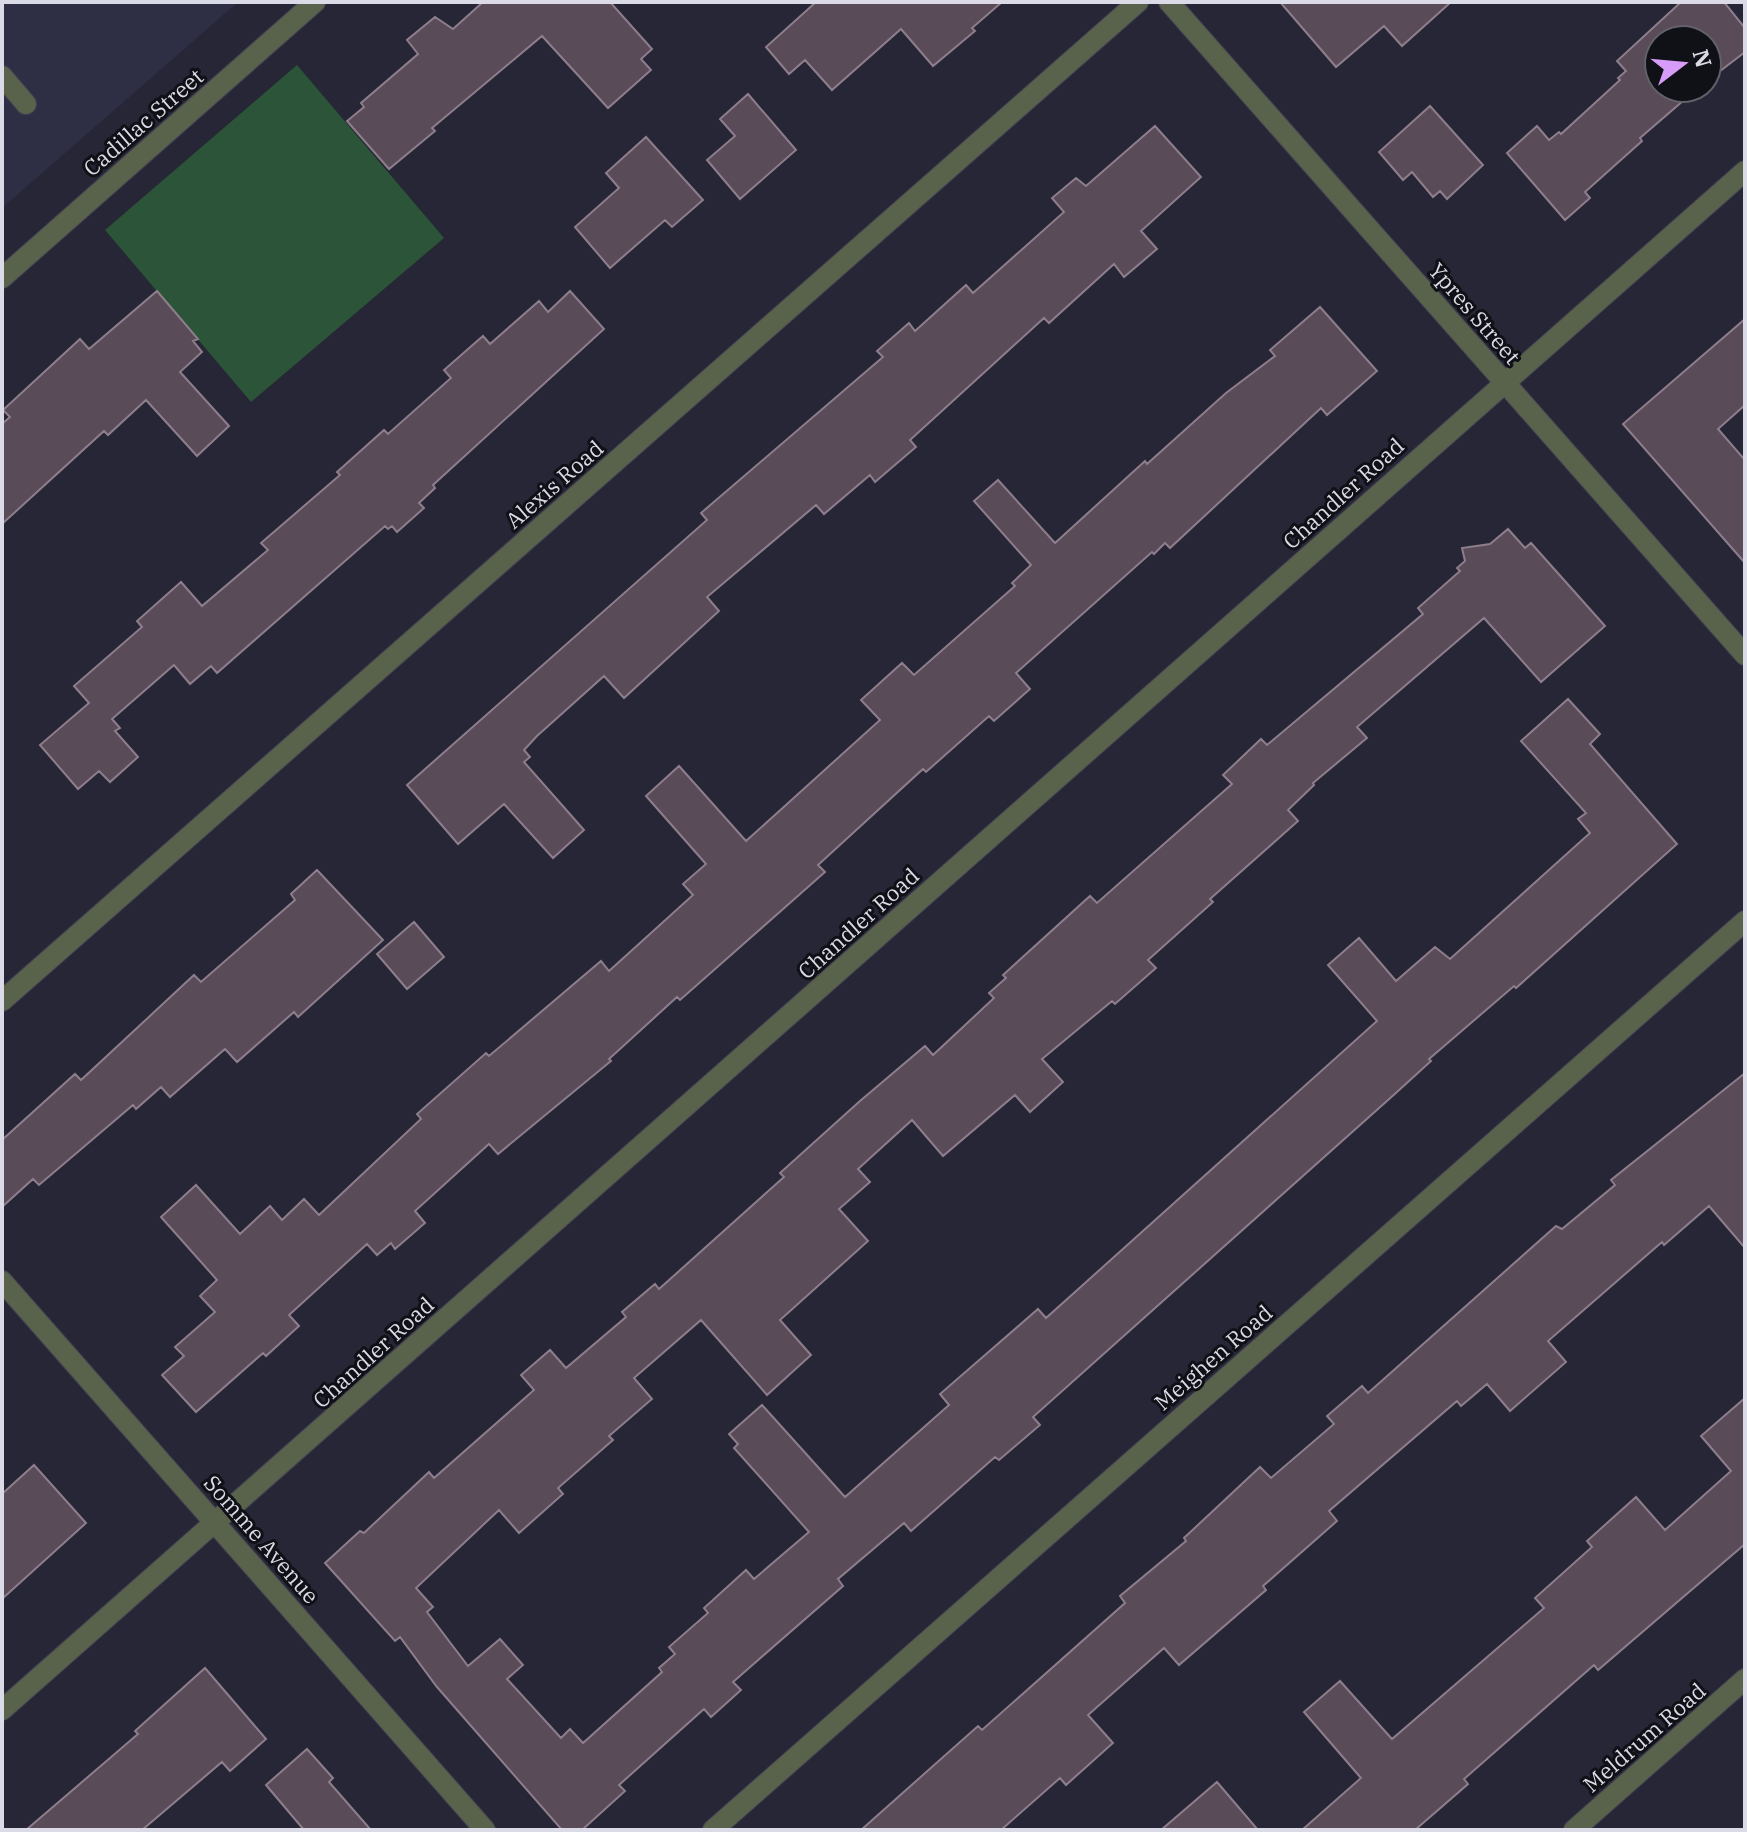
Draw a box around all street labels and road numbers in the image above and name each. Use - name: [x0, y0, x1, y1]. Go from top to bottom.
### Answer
- street label: Cadillac Street: [77, 62, 209, 182]
- street label: Ypres Street: [1423, 256, 1527, 370]
- street label: Chandler Road: [1276, 431, 1410, 555]
- street label: Alexis Road: [499, 433, 609, 535]
- street label: Chandler Road: [791, 861, 925, 985]
- street label: Chandler Road: [306, 1290, 440, 1414]
- street label: Meighen Road: [1148, 1298, 1278, 1416]
- street label: Somme Avenue: [198, 1469, 326, 1609]
- street label: Meldrum Road: [1577, 1676, 1711, 1798]

